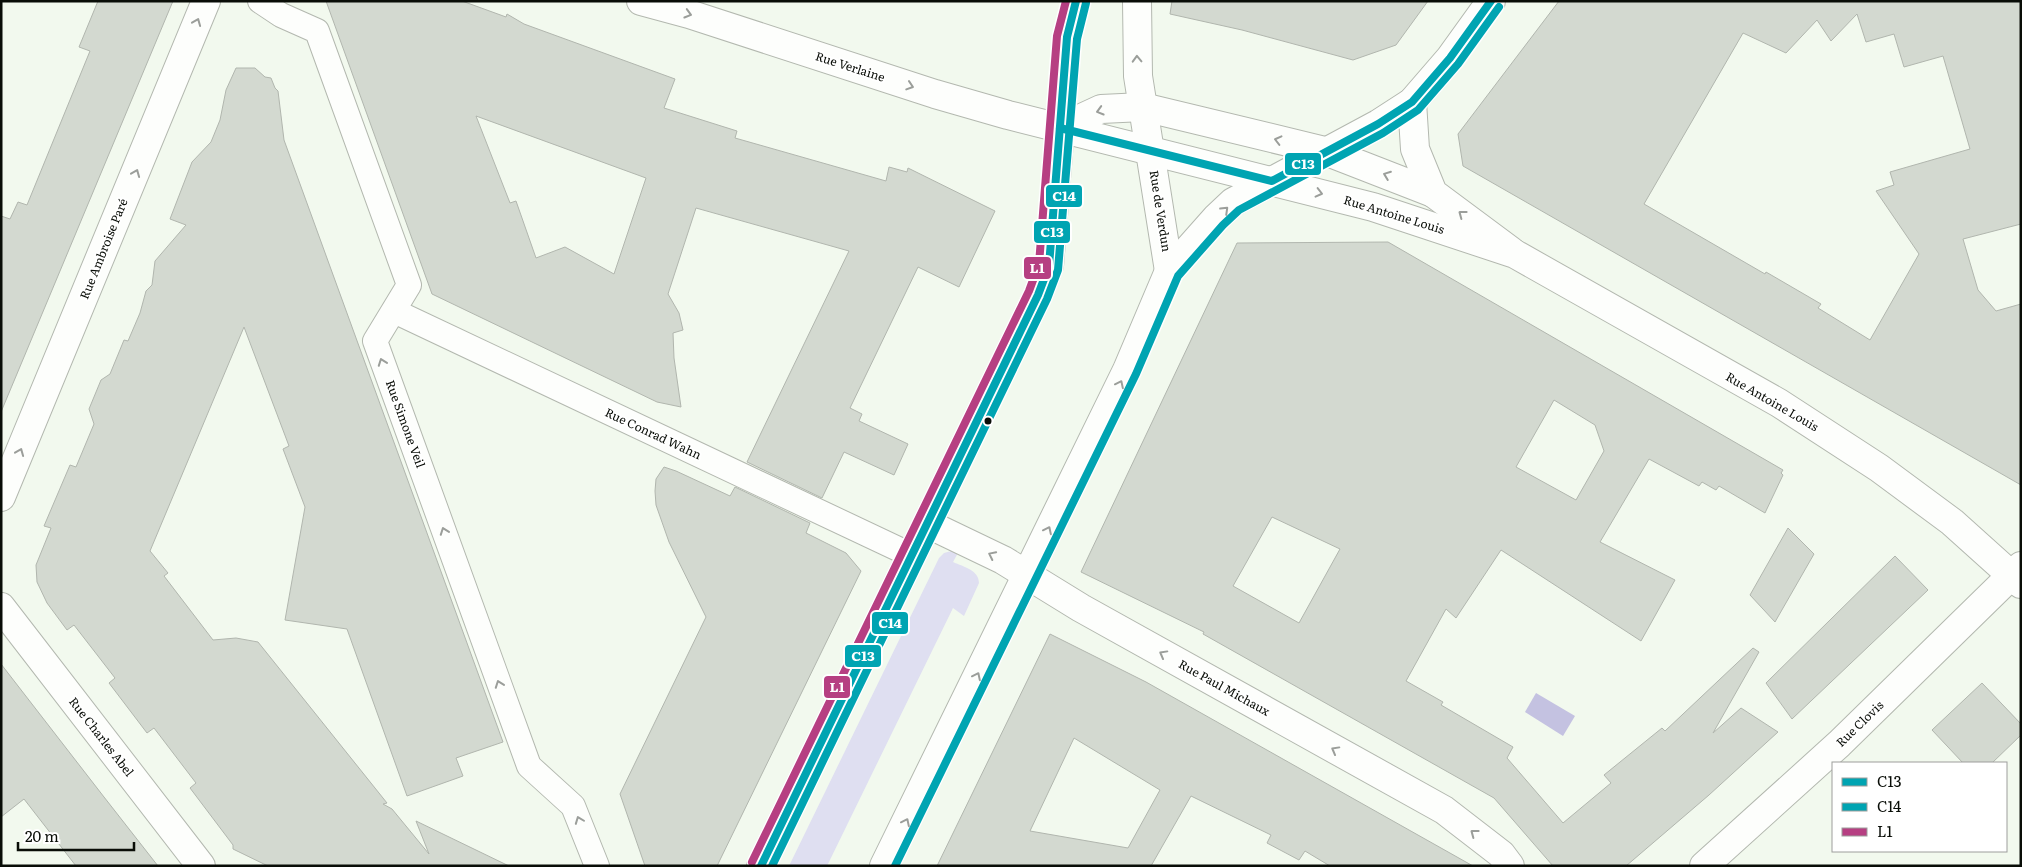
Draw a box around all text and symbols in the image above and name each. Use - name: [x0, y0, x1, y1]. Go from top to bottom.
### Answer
- one-way arrow: [684, 9, 692, 19]
- one-way arrow: [191, 18, 202, 27]
- street label: Rue Verlaine: [813, 46, 887, 86]
- one-way arrow: [1132, 54, 1143, 62]
- one-way arrow: [905, 80, 913, 90]
- one-way arrow: [1096, 106, 1105, 116]
- one-way arrow: [1274, 135, 1283, 146]
- line badge: C13: [1284, 152, 1322, 176]
- text: C13: [1291, 153, 1315, 173]
- one-way arrow: [129, 169, 140, 178]
- street label: Rue de Verdun: [1146, 169, 1176, 253]
- one-way arrow: [1383, 171, 1392, 181]
- line badge: C14: [1045, 184, 1083, 208]
- text: C14: [1052, 185, 1076, 205]
- one-way arrow: [1315, 187, 1324, 198]
- street label: Rue Antoine Louis: [1342, 190, 1447, 238]
- street label: Rue Ambroise Paré: [75, 195, 132, 302]
- one-way arrow: [1219, 207, 1228, 216]
- one-way arrow: [1459, 212, 1468, 220]
- line badge: C13: [1033, 220, 1071, 244]
- text: C13: [1040, 221, 1064, 241]
- line badge: L1: [1023, 256, 1052, 280]
- text: L1: [1030, 257, 1045, 277]
- one-way arrow: [378, 358, 388, 367]
- street label: Rue Antoine Louis: [1723, 367, 1823, 435]
- street label: Rue Simone Veil: [382, 377, 430, 470]
- one-way arrow: [1114, 380, 1124, 389]
- street label: Rue Conrad Wahn: [602, 403, 705, 463]
- unlabelled marker: [983, 416, 993, 426]
- one-way arrow: [14, 448, 25, 457]
- one-way arrow: [1042, 526, 1053, 535]
- one-way arrow: [440, 528, 450, 536]
- one-way arrow: [988, 551, 997, 561]
- line badge: C14: [871, 611, 909, 635]
- text: C14: [878, 612, 902, 632]
- line badge: C13: [844, 644, 882, 668]
- text: C13: [851, 645, 875, 665]
- one-way arrow: [1159, 650, 1168, 660]
- street label: Rue Paul Michaux: [1175, 654, 1274, 720]
- one-way arrow: [971, 672, 981, 681]
- line badge: L1: [823, 675, 851, 699]
- text: L1: [830, 676, 845, 696]
- one-way arrow: [495, 680, 505, 689]
- street label: Rue Charles Abel: [65, 693, 138, 780]
- street label: Rue Clovis: [1831, 696, 1888, 751]
- one-way arrow: [1332, 746, 1341, 756]
- legend: [1832, 762, 2007, 852]
- text: C13: [1877, 769, 1902, 792]
- text: C14: [1877, 794, 1901, 817]
- one-way arrow: [575, 817, 585, 825]
- one-way arrow: [899, 818, 910, 827]
- text: L1: [1877, 819, 1893, 842]
- scale bar: [18, 820, 134, 852]
- text: 20 m: [25, 824, 59, 847]
- one-way arrow: [1471, 831, 1480, 839]

